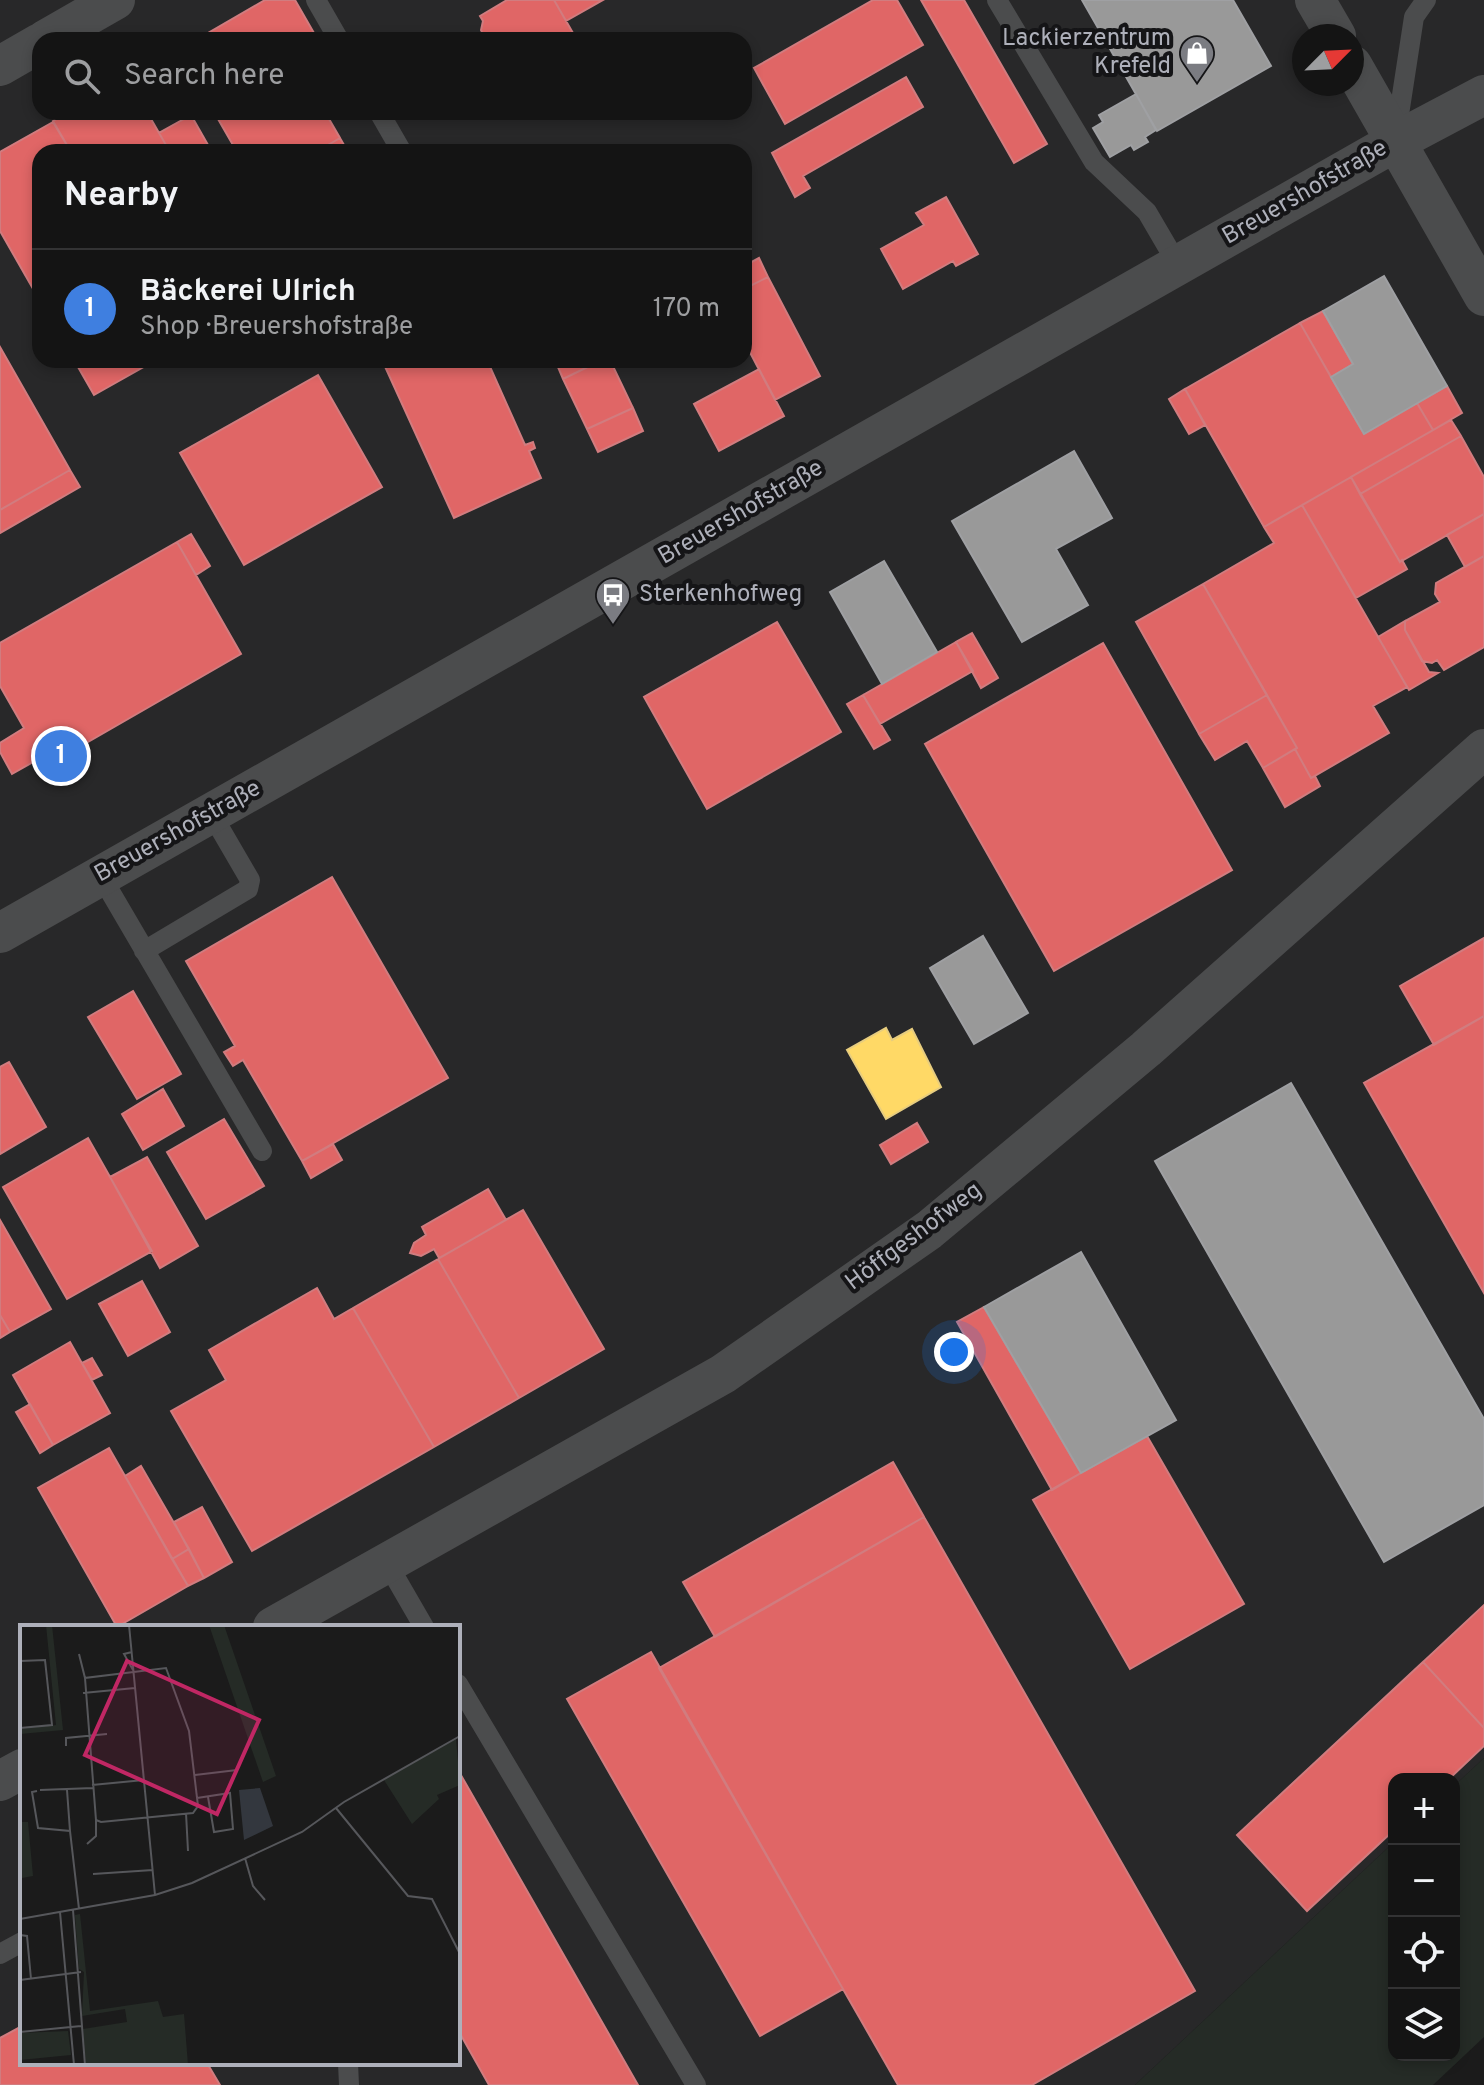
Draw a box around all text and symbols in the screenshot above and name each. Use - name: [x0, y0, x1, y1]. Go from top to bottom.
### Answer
- place label: Lackierzentrum Krefeld: [1002, 24, 1171, 82]
- north arrow: [1292, 24, 1364, 96]
- search box: [32, 32, 752, 120]
- shop icon: Lackierzentrum Krefeld: [1178, 34, 1216, 84]
- icon: search: [60, 54, 104, 98]
- text: Search here: [124, 58, 284, 95]
- street label: Breuershofstraße: [1217, 134, 1393, 252]
- text: Nearby: [64, 175, 179, 218]
- text: Bäckerei Ulrich: [140, 274, 356, 311]
- text: 1: [85, 293, 95, 326]
- text: 170 m: [653, 293, 720, 326]
- text: Shop · Breuershofstraße: [140, 311, 413, 344]
- street label: Breuershofstraße: [653, 454, 829, 572]
- bus stop icon: Sterkenhofweg: [594, 576, 632, 626]
- place label: Sterkenhofweg: [639, 580, 802, 610]
- pin: 1: [35, 726, 87, 786]
- street label: Breuershofstraße: [90, 774, 266, 890]
- street label: Höffgeshofweg: [840, 1176, 988, 1298]
- your location: [934, 1332, 974, 1372]
- inset map: [20, 1625, 460, 2065]
- map controls: [1388, 1773, 1460, 2061]
- button: +: [1388, 1773, 1460, 1845]
- button: −: [1388, 1845, 1460, 1917]
- button: locate: [1388, 1917, 1460, 1989]
- button: layers: [1388, 1989, 1460, 2061]

